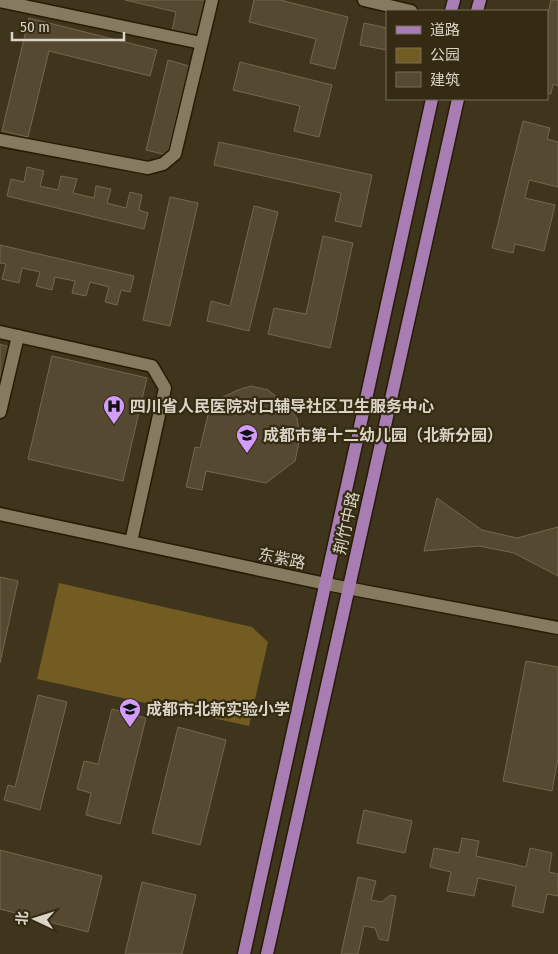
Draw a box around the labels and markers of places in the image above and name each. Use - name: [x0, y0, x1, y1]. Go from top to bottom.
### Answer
- hospital icon: 四川省人民医院对口辅导社区卫生服务中心: [102, 394, 126, 425]
- place label: 四川省人民医院对口辅导社区卫生服务中心: [130, 397, 434, 416]
- school or university icon: 成都市第十二幼儿园（北新分园）: [235, 423, 259, 454]
- place label: 成都市第十二幼儿园（北新分园）: [263, 426, 503, 445]
- school or university icon: 成都市北新实验小学: [118, 697, 142, 728]
- place label: 成都市北新实验小学: [146, 700, 290, 719]

